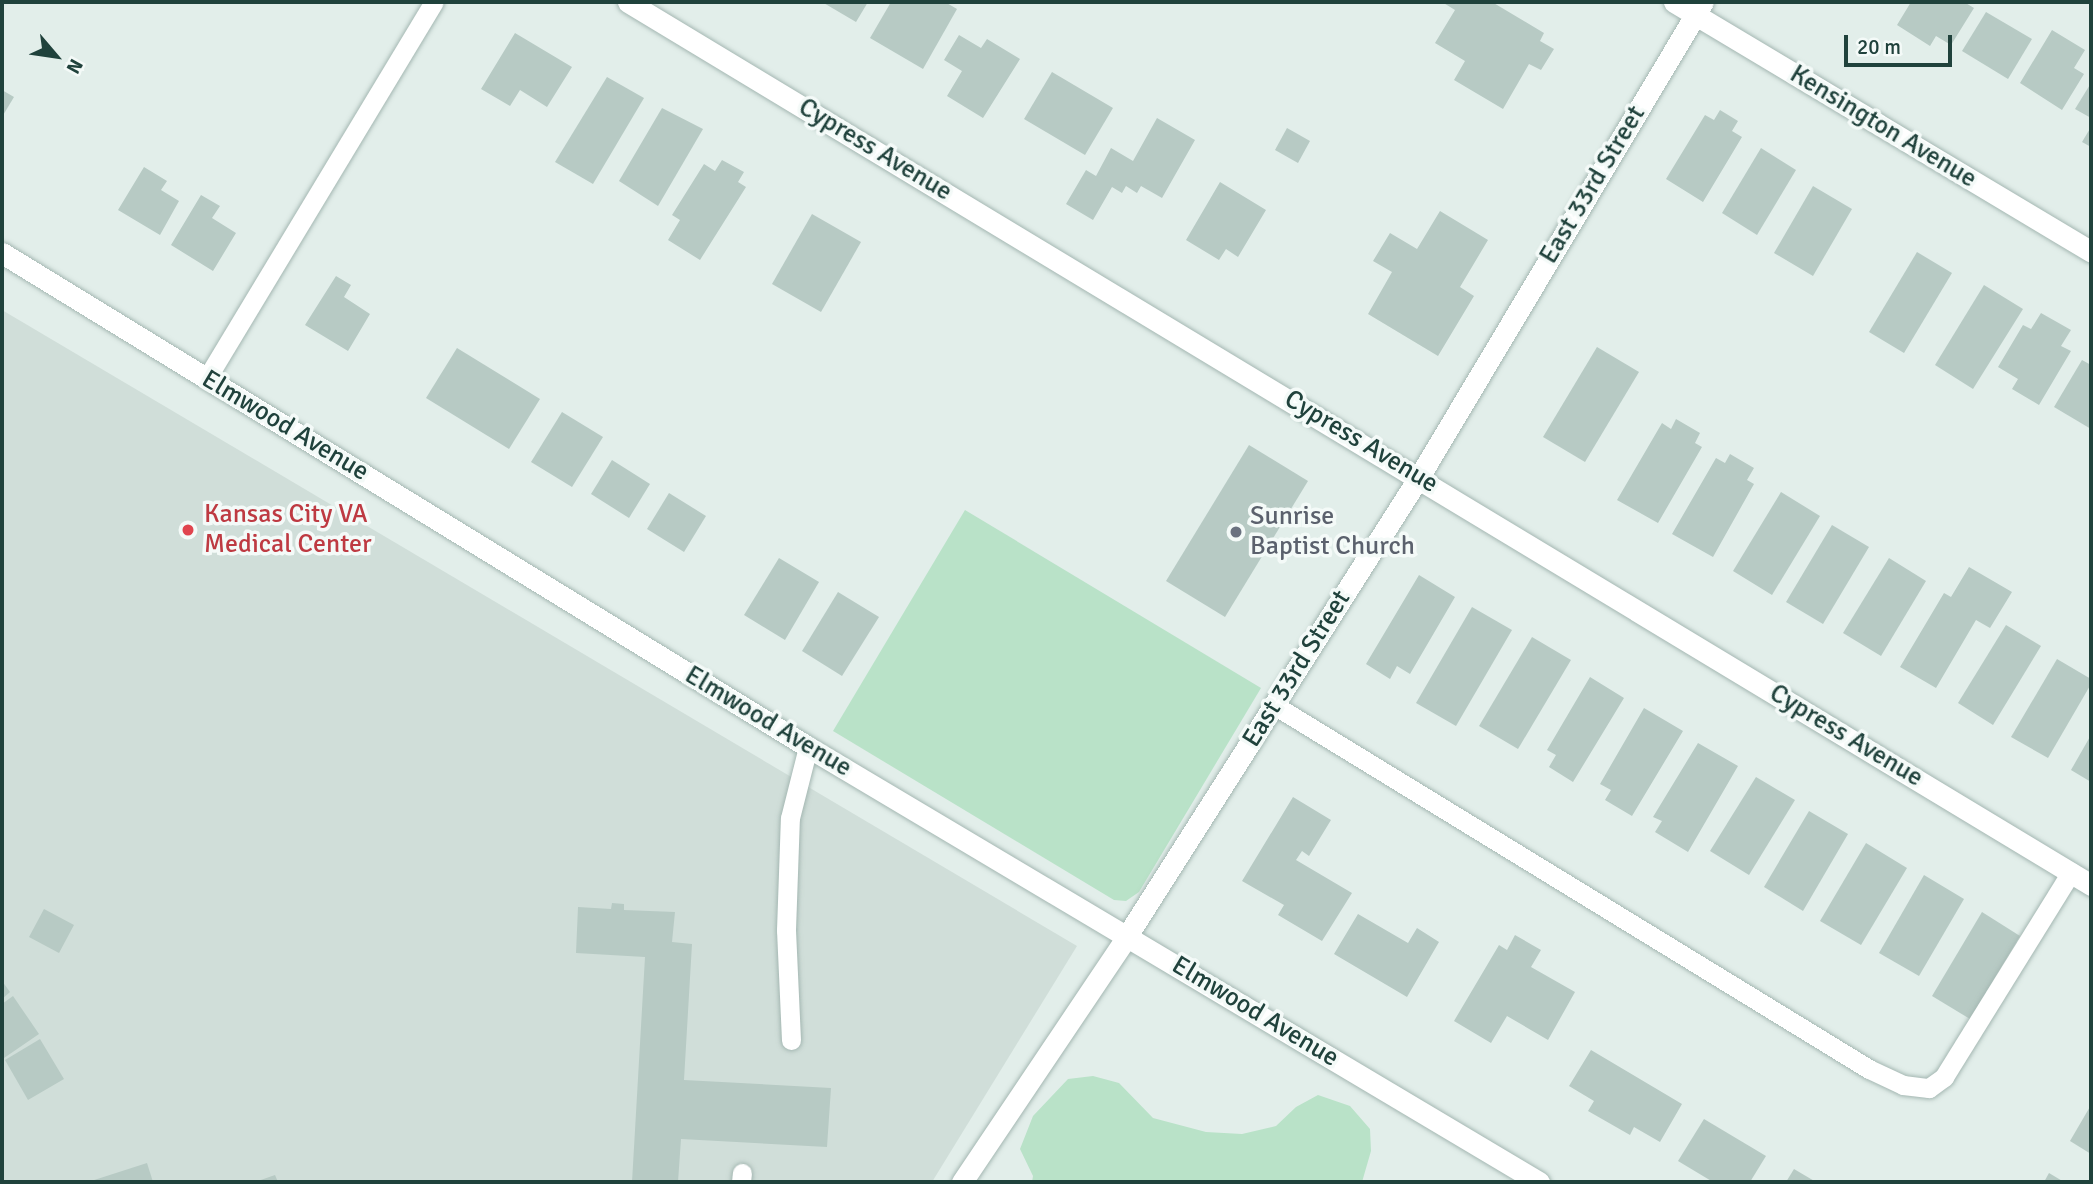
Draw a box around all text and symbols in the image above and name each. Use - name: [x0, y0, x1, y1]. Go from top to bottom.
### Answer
- north arrow: [21, 21, 91, 91]
- scale bar: [1848, 21, 1956, 65]
- text: 20 m: [1857, 34, 1901, 60]
- text: N: [61, 55, 88, 78]
- street label: Kensington Avenue: [1784, 59, 1982, 195]
- street label: Cypress Avenue: [793, 92, 957, 208]
- street label: East 33rd Street: [1534, 100, 1652, 270]
- street label: Elmwood Avenue: [196, 364, 374, 488]
- street label: Cypress Avenue: [1279, 384, 1443, 500]
- place label: Kansas City VA Medical Center: [204, 499, 372, 560]
- place label: Sunrise Baptist Church: [1250, 501, 1415, 562]
- marker: Kansas City VA Medical Center: [178, 520, 198, 540]
- marker: Sunrise Baptist Church: [1228, 524, 1244, 540]
- street label: East 33rd Street: [1236, 585, 1358, 753]
- street label: Elmwood Avenue: [679, 660, 857, 784]
- street label: Cypress Avenue: [1764, 678, 1928, 794]
- street label: Elmwood Avenue: [1166, 950, 1344, 1074]

